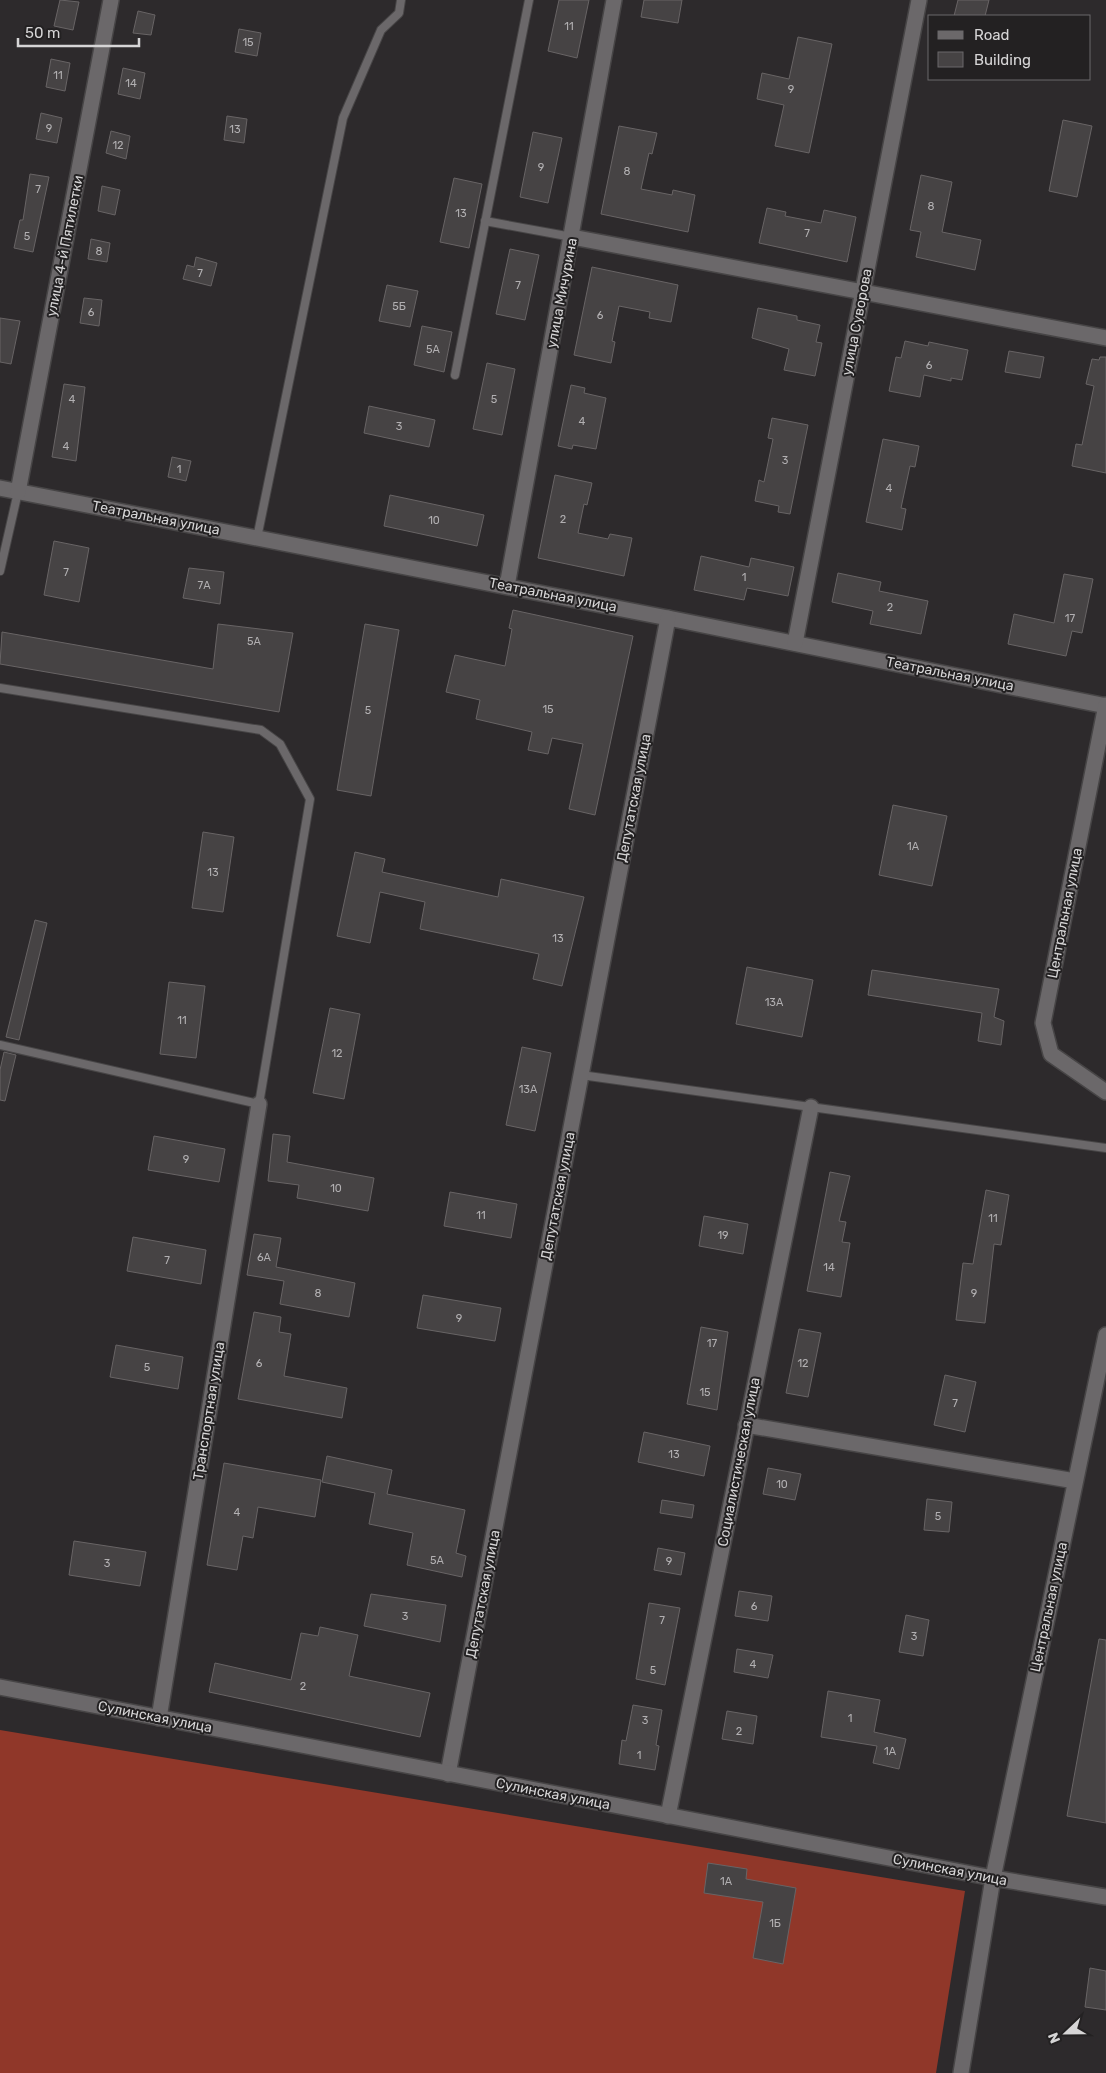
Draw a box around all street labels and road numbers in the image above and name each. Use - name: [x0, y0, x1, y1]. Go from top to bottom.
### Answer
- street label: улица 4-й Пятилетки: [43, 174, 87, 318]
- street label: улица Мичурина: [543, 236, 581, 350]
- street label: улица Суворова: [838, 267, 876, 377]
- street label: Театральная улица: [91, 497, 221, 539]
- street label: Театральная улица: [488, 574, 618, 616]
- street label: Театральная улица: [885, 653, 1015, 695]
- street label: Депутатская улица: [613, 733, 655, 863]
- street label: Центральная улица: [1044, 846, 1086, 980]
- street label: Депутатская улица: [537, 1131, 579, 1261]
- street label: Транспортная улица: [190, 1341, 228, 1481]
- street label: Социалистическая улица: [714, 1376, 764, 1548]
- street label: Депутатская улица: [462, 1529, 504, 1659]
- street label: Центральная улица: [1027, 1540, 1071, 1674]
- street label: Сулинская улица: [96, 1698, 214, 1736]
- street label: Сулинская улица: [494, 1775, 612, 1813]
- street label: Сулинская улица: [891, 1851, 1009, 1889]

